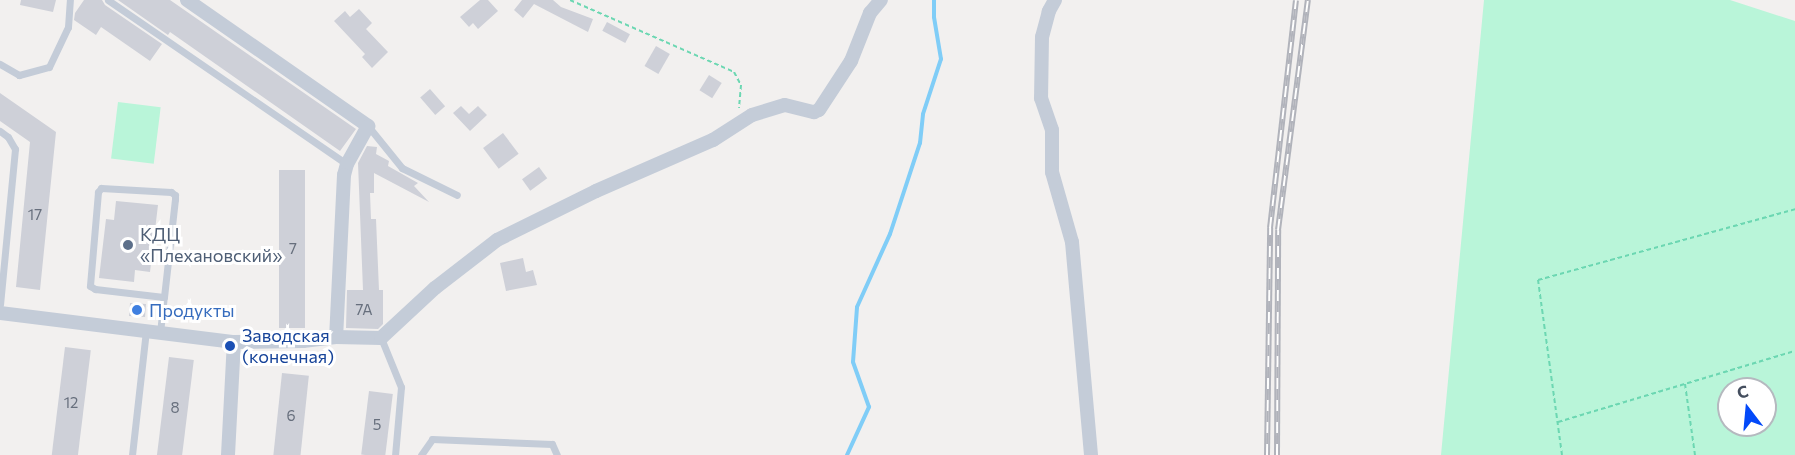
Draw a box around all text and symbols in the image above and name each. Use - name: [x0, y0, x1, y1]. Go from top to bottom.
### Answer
- house number: 17: [28, 206, 42, 224]
- place label: КДЦ «Плехановский»: [140, 224, 282, 266]
- marker: КДЦ «Плехановский»: [121, 238, 135, 252]
- house number: 7: [289, 240, 297, 258]
- place label: Продукты: [149, 299, 234, 321]
- house number: 7А: [355, 301, 373, 319]
- marker: Продукты: [130, 303, 144, 317]
- place label: Заводская (конечная): [242, 325, 334, 368]
- marker: Заводская (конечная): [223, 339, 237, 353]
- north arrow: [1717, 377, 1777, 437]
- text: С: [1735, 380, 1750, 402]
- house number: 12: [64, 394, 78, 412]
- house number: 8: [170, 399, 180, 417]
- house number: 6: [286, 407, 296, 425]
- house number: 5: [373, 416, 381, 434]

